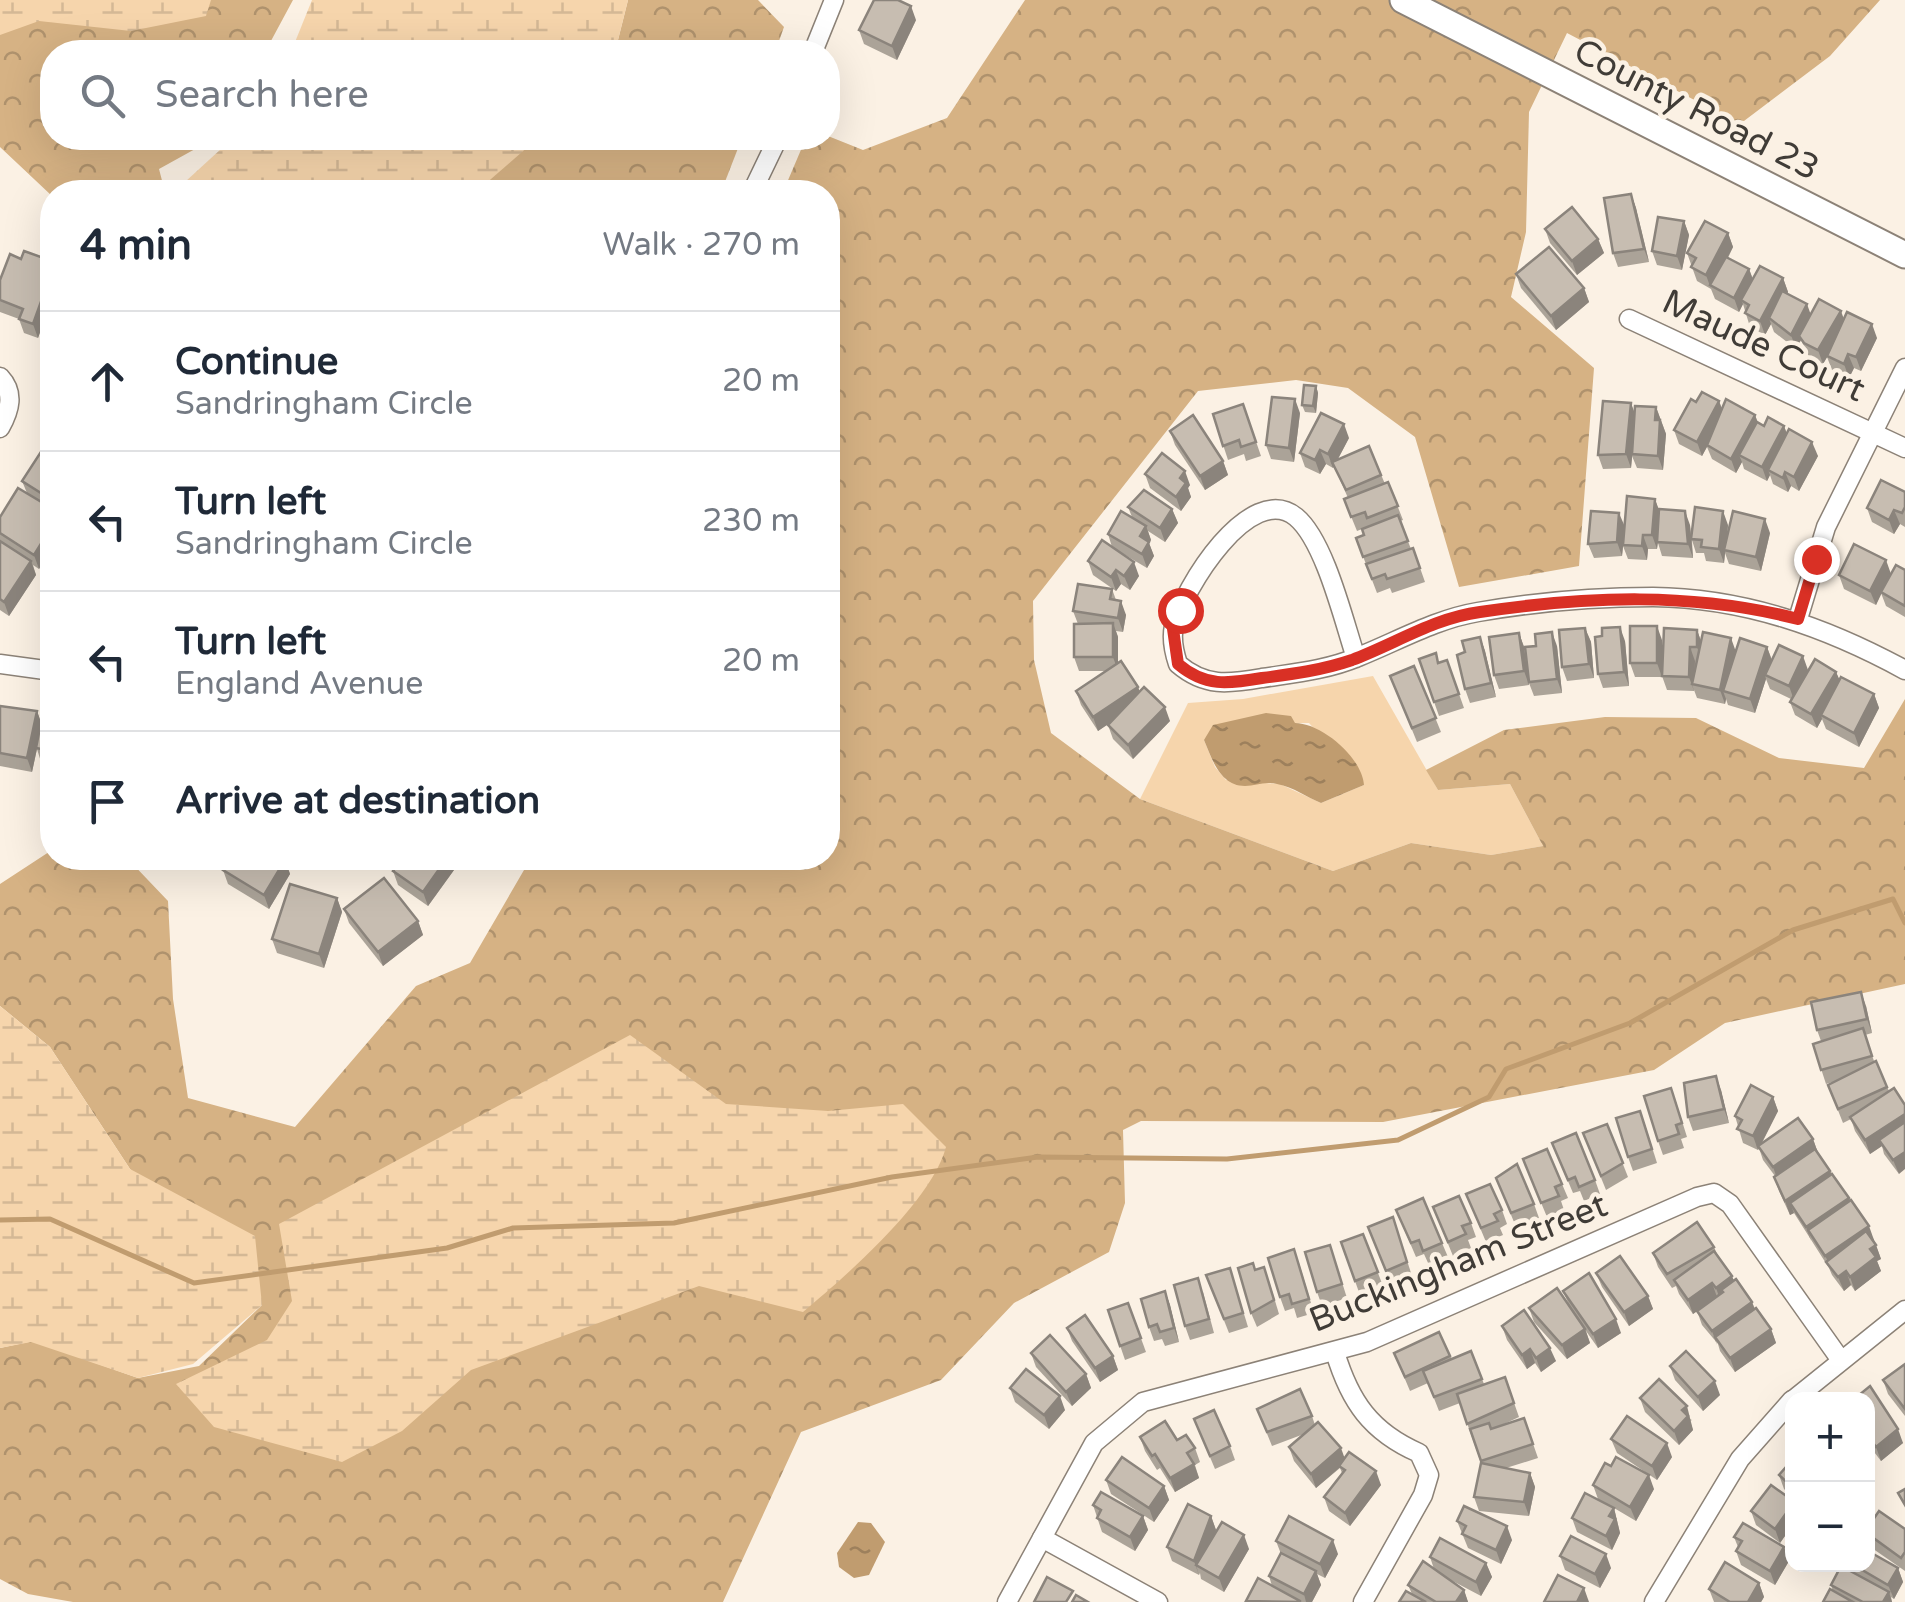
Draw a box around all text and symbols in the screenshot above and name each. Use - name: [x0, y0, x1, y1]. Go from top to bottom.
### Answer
- street label: County Road 23: [1567, 30, 1826, 190]
- search box: [40, 40, 840, 150]
- icon: search: [75, 68, 130, 123]
- text: Search here: [155, 72, 369, 118]
- text: 4 min: [80, 220, 192, 271]
- text: Walk · 270 m: [603, 226, 800, 264]
- street label: Maude Court: [1656, 281, 1872, 411]
- text: Continue: [175, 339, 338, 385]
- icon: ahead: [80, 354, 135, 409]
- text: 20 m: [722, 362, 800, 400]
- text: Sandringham Circle: [175, 385, 473, 423]
- text: Turn left: [175, 479, 326, 525]
- icon: left: [80, 494, 135, 549]
- text: 230 m: [702, 502, 800, 540]
- text: Sandringham Circle: [175, 525, 473, 563]
- route end: [1794, 537, 1840, 583]
- route start: [1158, 588, 1204, 634]
- text: Turn left: [175, 619, 326, 665]
- icon: left: [80, 634, 135, 689]
- text: 20 m: [722, 642, 800, 680]
- text: England Avenue: [175, 665, 423, 703]
- icon: arrive: [80, 774, 135, 829]
- text: Arrive at destination: [175, 778, 540, 824]
- street label: Buckingham Street: [1303, 1184, 1613, 1342]
- map controls: [1785, 1392, 1875, 1572]
- button: +: [1785, 1392, 1875, 1482]
- button: −: [1785, 1482, 1875, 1572]

